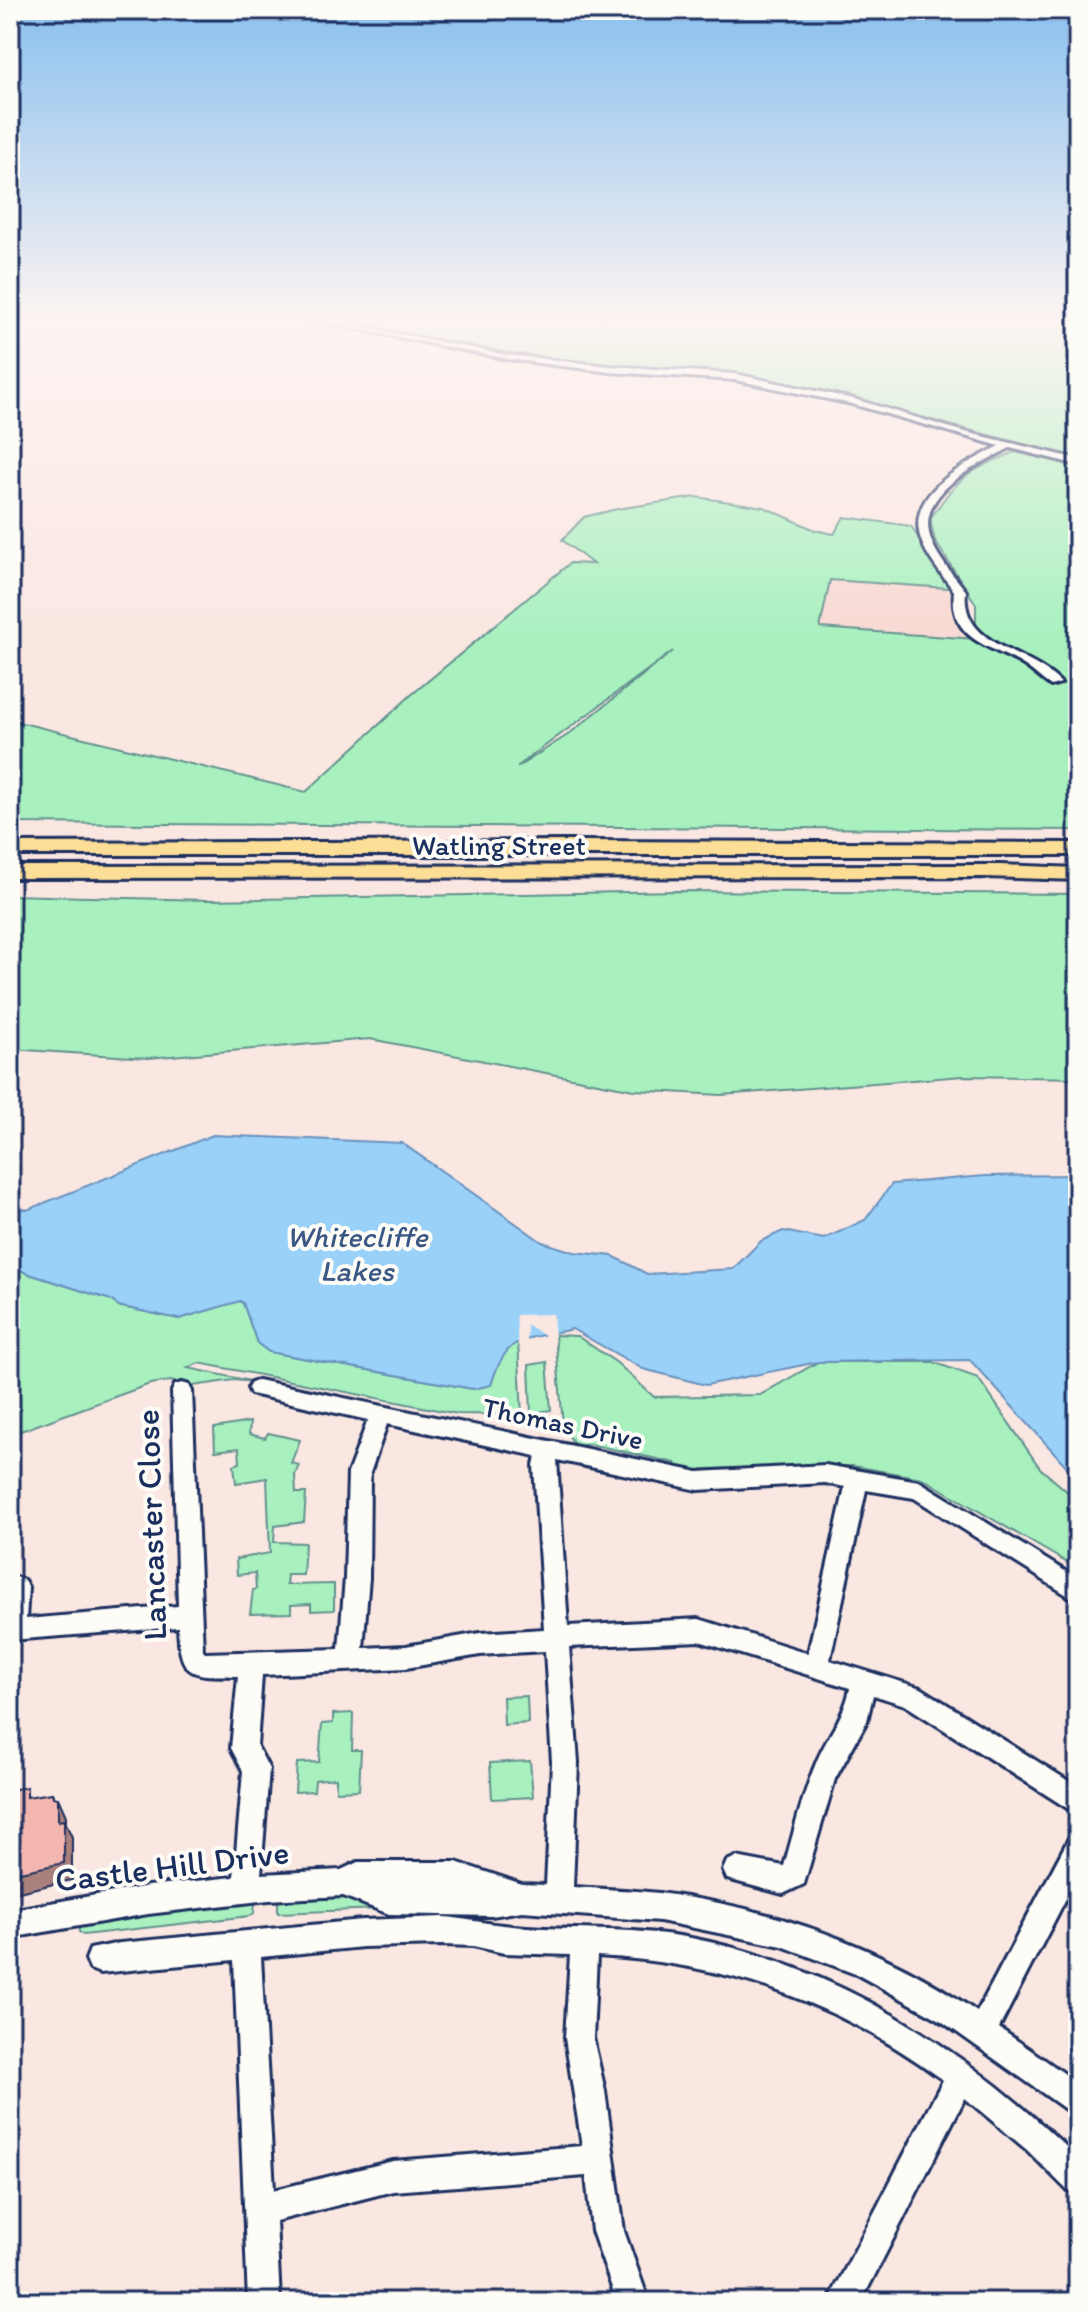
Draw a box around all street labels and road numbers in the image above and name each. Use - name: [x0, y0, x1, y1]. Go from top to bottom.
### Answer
- street label: Watling Street: [412, 828, 586, 862]
- street label: Thomas Drive: [480, 1389, 646, 1457]
- street label: Lancaster Close: [126, 1409, 176, 1641]
- street label: Castle Hill Drive: [53, 1831, 291, 1901]

